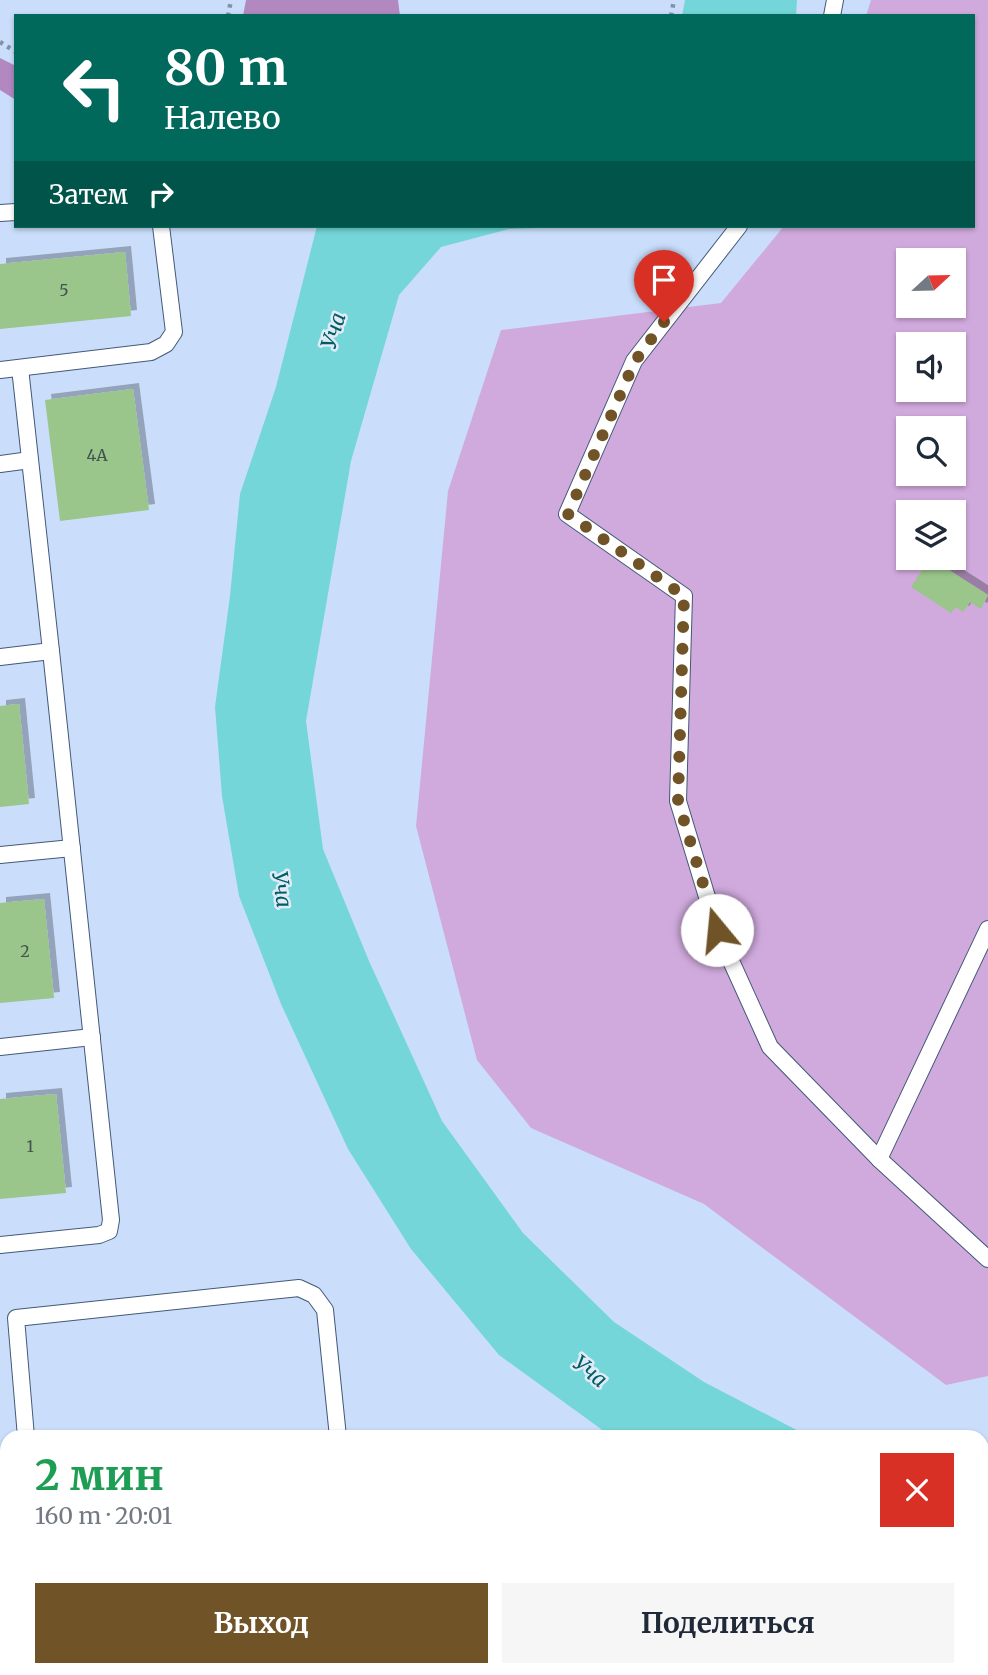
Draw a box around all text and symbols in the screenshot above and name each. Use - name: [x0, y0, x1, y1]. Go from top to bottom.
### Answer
- text: 80 m: [164, 37, 287, 98]
- icon: left: [49, 42, 140, 133]
- text: Налево: [164, 98, 281, 138]
- icon: right: [142, 175, 180, 213]
- text: Затем: [49, 178, 128, 211]
- north arrow: [896, 248, 966, 318]
- map controls: [896, 248, 966, 570]
- pin: [634, 250, 694, 322]
- icon: arrive: [645, 261, 683, 299]
- house number: 5: [59, 280, 69, 300]
- water label: Уча: [314, 309, 352, 353]
- button: sound: [896, 332, 966, 402]
- button: search: [896, 416, 966, 486]
- house number: 4А: [87, 445, 108, 465]
- button: layers: [896, 500, 966, 570]
- water label: Уча: [266, 869, 298, 909]
- position arrow: [680, 893, 754, 967]
- house number: 2: [20, 941, 30, 961]
- house number: 1: [26, 1136, 34, 1156]
- water label: Уча: [567, 1349, 613, 1393]
- text: 2 мин: [35, 1449, 164, 1501]
- button: close: [880, 1453, 954, 1527]
- text: 160 m · 20:01: [35, 1501, 172, 1530]
- button: Выход: [35, 1583, 488, 1663]
- button: Поделиться: [502, 1583, 954, 1663]

